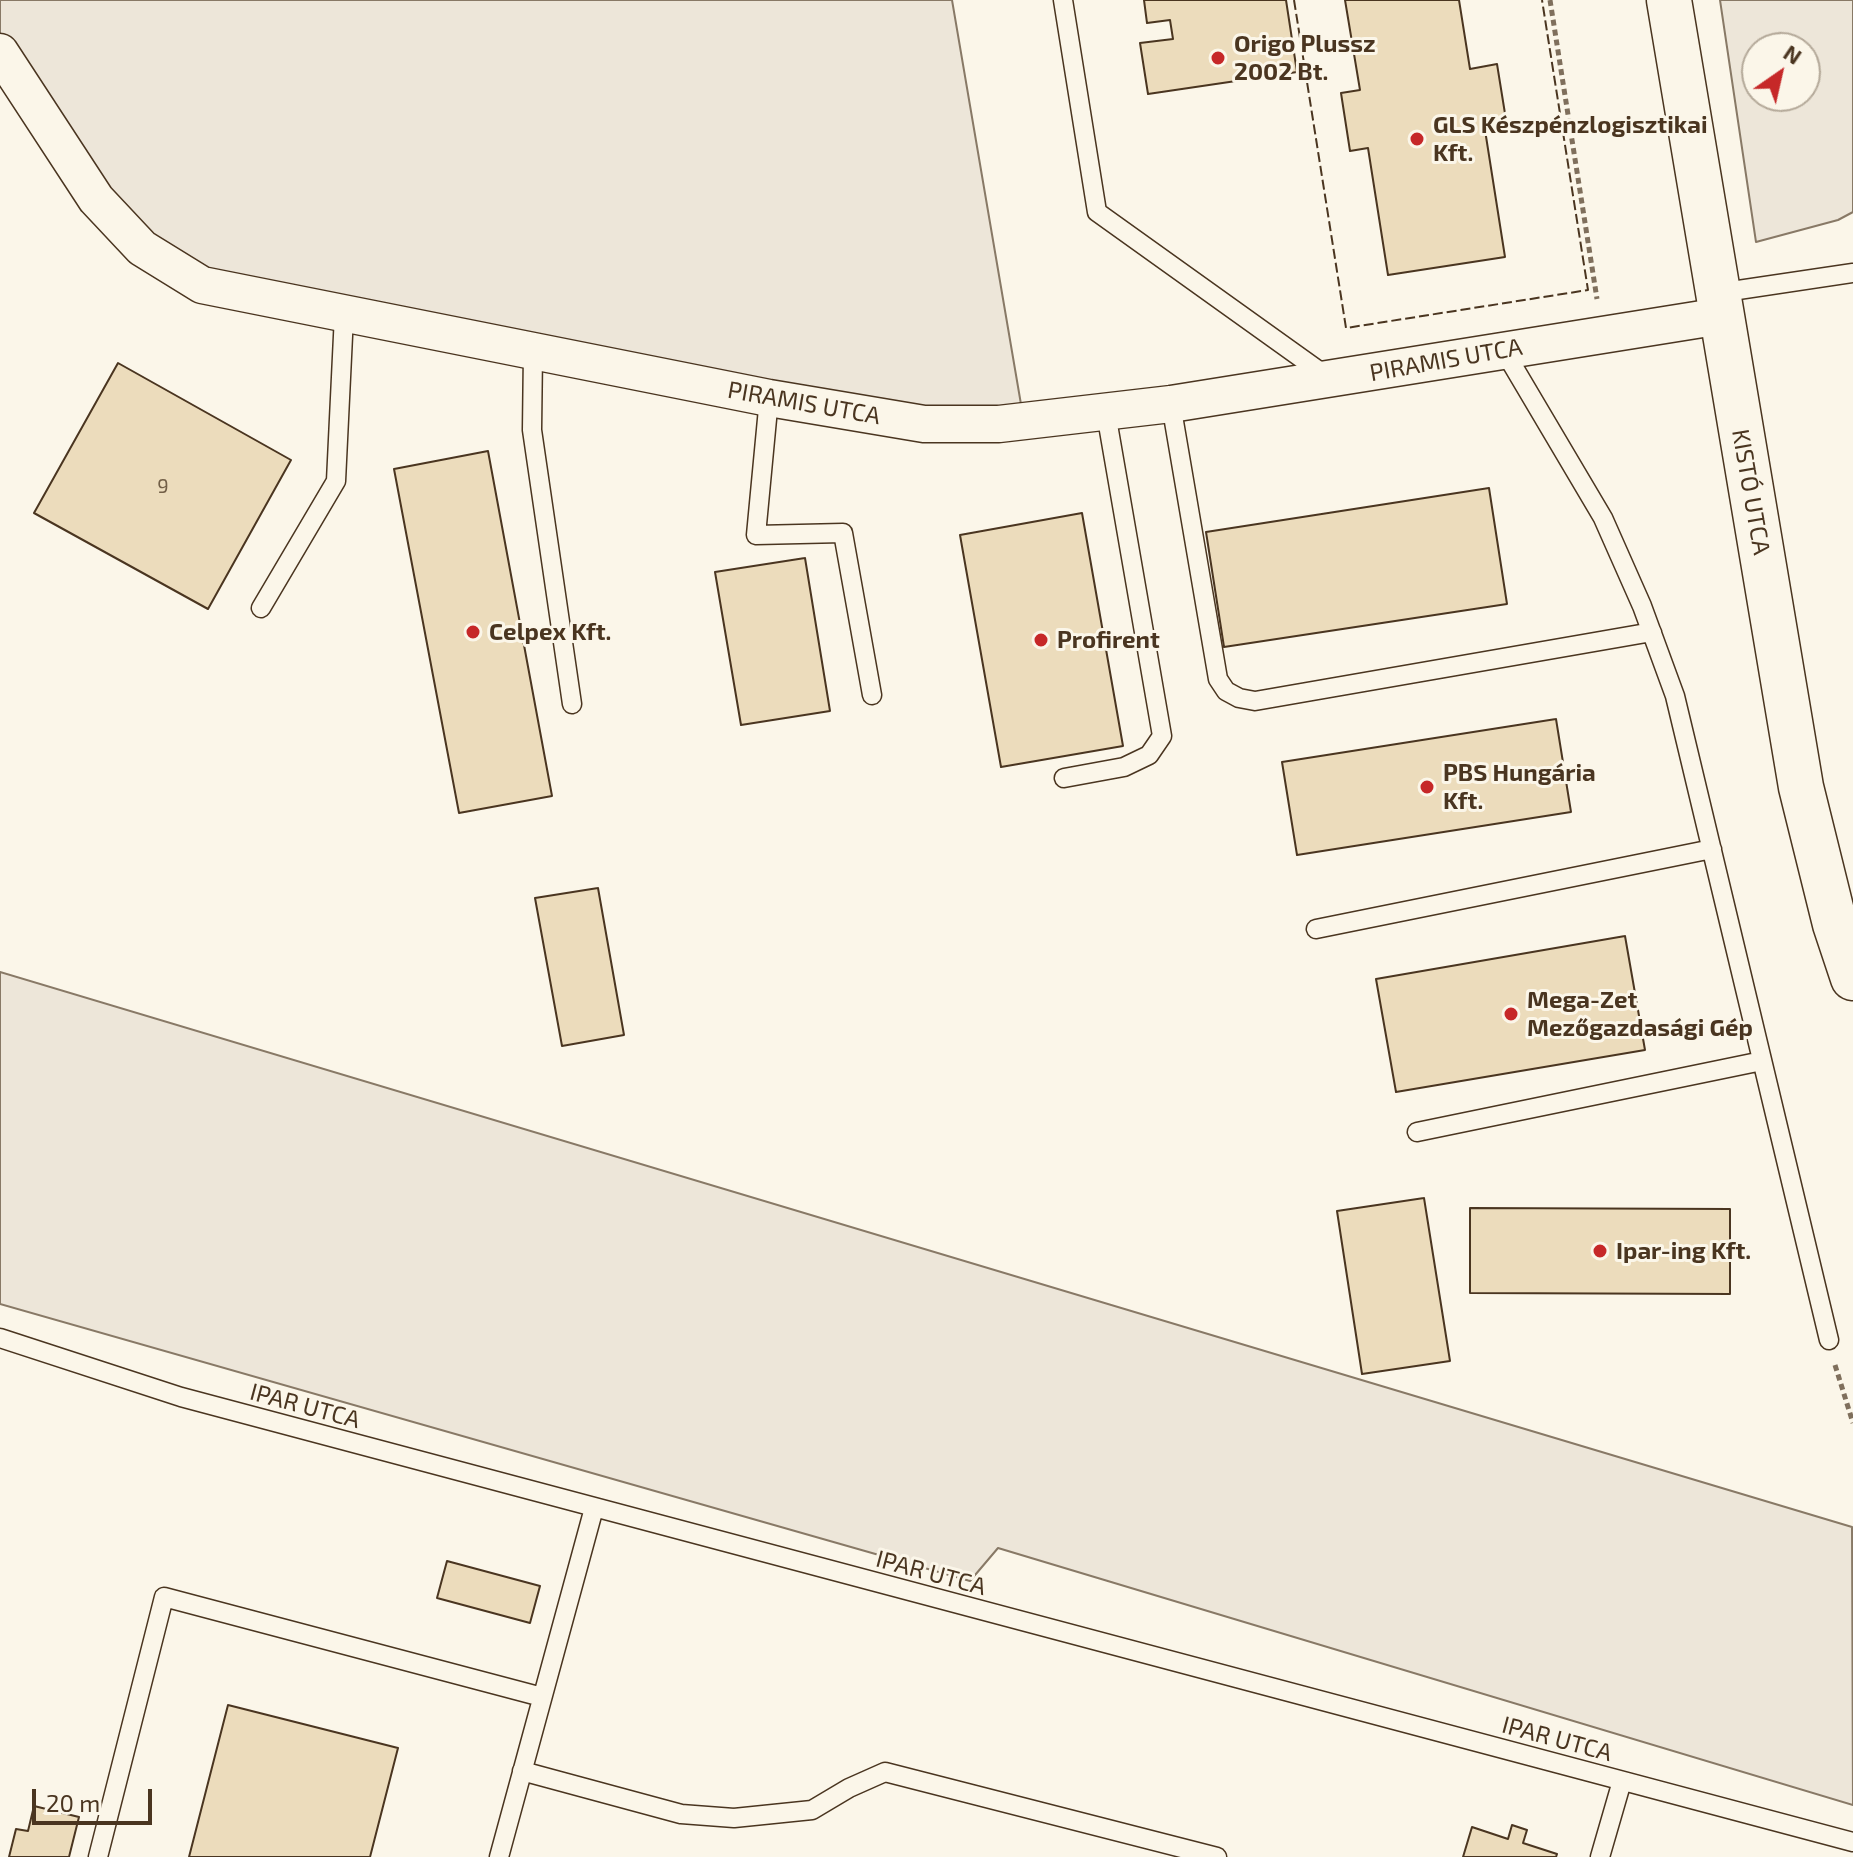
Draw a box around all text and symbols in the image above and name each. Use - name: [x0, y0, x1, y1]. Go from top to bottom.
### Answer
- place label: Origo Plussz 2002 Bt.: [1234, 30, 1376, 86]
- north arrow: [1741, 32, 1821, 112]
- text: N: [1779, 39, 1807, 69]
- marker: Origo Plussz 2002 Bt.: [1209, 49, 1227, 67]
- place label: GLS Készpénzlogisztikai Kft.: [1433, 111, 1708, 167]
- marker: GLS Készpénzlogisztikai Kft.: [1408, 130, 1426, 148]
- street label: PIRAMIS UTCA: [1367, 332, 1525, 388]
- street label: PIRAMIS UTCA: [725, 375, 883, 431]
- street label: KISTÓ UTCA: [1726, 427, 1776, 557]
- house number: 9: [157, 474, 169, 498]
- place label: Celpex Kft.: [489, 618, 611, 646]
- marker: Celpex Kft.: [464, 623, 482, 641]
- place label: Profirent: [1057, 626, 1160, 654]
- marker: Profirent: [1032, 631, 1050, 649]
- place label: PBS Hungária Kft.: [1443, 759, 1596, 815]
- marker: PBS Hungária Kft.: [1418, 778, 1436, 796]
- place label: Mega-Zet Mezőgazdasági Gép: [1527, 986, 1753, 1042]
- marker: Mega-Zet Mezőgazdasági Gép: [1502, 1005, 1520, 1023]
- place label: Ipar-ing Kft.: [1616, 1237, 1751, 1265]
- marker: Ipar-ing Kft.: [1591, 1242, 1609, 1260]
- street label: IPAR UTCA: [247, 1377, 363, 1435]
- street label: IPAR UTCA: [873, 1544, 989, 1602]
- street label: IPAR UTCA: [1499, 1710, 1615, 1768]
- scale bar: [36, 1773, 156, 1823]
- text: 20 m: [46, 1788, 100, 1817]

